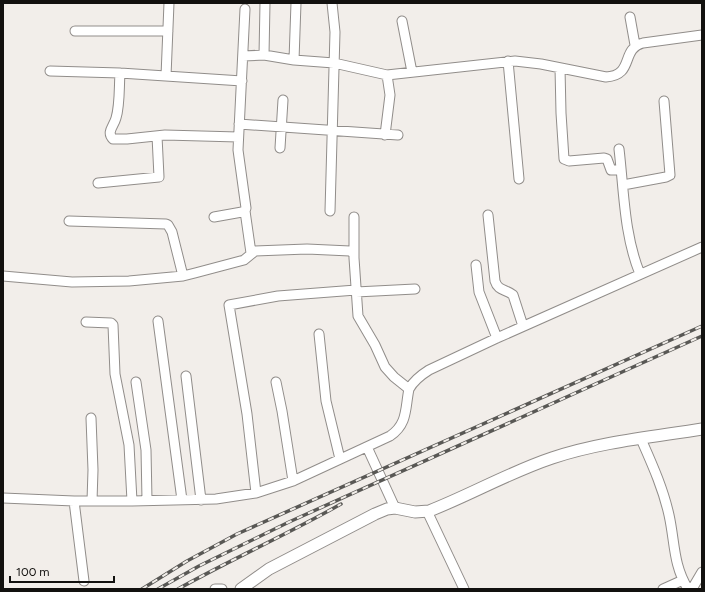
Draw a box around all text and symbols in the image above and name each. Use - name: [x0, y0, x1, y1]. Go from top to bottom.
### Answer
- scale bar: [10, 558, 114, 584]
- text: 100 m: [16, 565, 50, 579]

